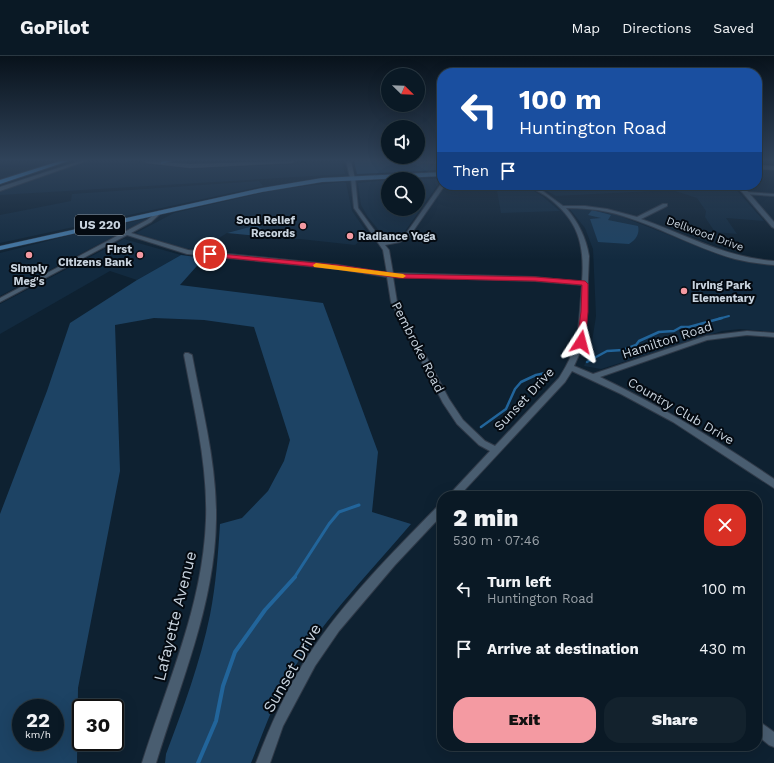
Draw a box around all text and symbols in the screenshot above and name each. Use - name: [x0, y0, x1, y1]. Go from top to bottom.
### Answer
- text: GoPilot: [20, 16, 89, 39]
- text: Map: [572, 20, 600, 36]
- text: Directions: [622, 20, 691, 36]
- text: Saved: [713, 20, 754, 36]
- north arrow: [381, 68, 425, 112]
- map controls: [381, 68, 425, 216]
- text: 100 m: [519, 83, 602, 116]
- icon: left: [453, 84, 505, 136]
- text: Huntington Road: [519, 117, 667, 138]
- button: sound: [381, 120, 425, 164]
- icon: arrive: [497, 160, 519, 182]
- text: Then: [453, 162, 489, 180]
- button: search: [381, 172, 425, 216]
- place label: Soul Relief Records: [236, 214, 295, 240]
- street label: Dellwood Drive: [665, 214, 745, 254]
- road number: US 220: [75, 215, 125, 235]
- marker: Soul Relief Records: [298, 221, 308, 231]
- place label: Radiance Yoga: [358, 230, 436, 243]
- marker: Radiance Yoga: [345, 231, 355, 241]
- pin: [193, 237, 227, 271]
- place label: First Citizens Bank: [58, 243, 132, 269]
- icon: arrive: [199, 243, 221, 265]
- marker: Simply Meg's: [24, 250, 34, 260]
- marker: First Citizens Bank: [135, 250, 145, 260]
- place label: Simply Meg's: [10, 262, 48, 288]
- place label: Irving Park Elementary: [692, 279, 755, 305]
- marker: Irving Park Elementary: [679, 286, 689, 296]
- street label: Pembroke Road: [389, 299, 447, 395]
- street label: Hamilton Road: [620, 318, 714, 362]
- position arrow: [560, 321, 602, 363]
- street label: Sunset Drive: [491, 364, 557, 434]
- street label: Country Club Drive: [625, 374, 737, 448]
- text: 2 min: [453, 504, 518, 532]
- button: close: [704, 504, 746, 546]
- text: 530 m · 07:46: [453, 533, 540, 548]
- street label: Lafayette Avenue: [150, 549, 200, 683]
- text: Turn left: [487, 573, 551, 591]
- icon: left: [453, 578, 475, 600]
- text: 100 m: [702, 580, 746, 598]
- text: Huntington Road: [487, 591, 594, 606]
- street label: Sunset Drive: [259, 620, 325, 716]
- icon: arrive: [453, 638, 475, 660]
- text: Arrive at destination: [487, 640, 639, 658]
- text: 430 m: [699, 640, 746, 658]
- button: Exit: [453, 697, 596, 743]
- button: Share: [604, 697, 746, 743]
- speed limit sign: 30: [72, 699, 124, 751]
- text: 22: [26, 708, 50, 732]
- text: km/h: [25, 729, 51, 740]

